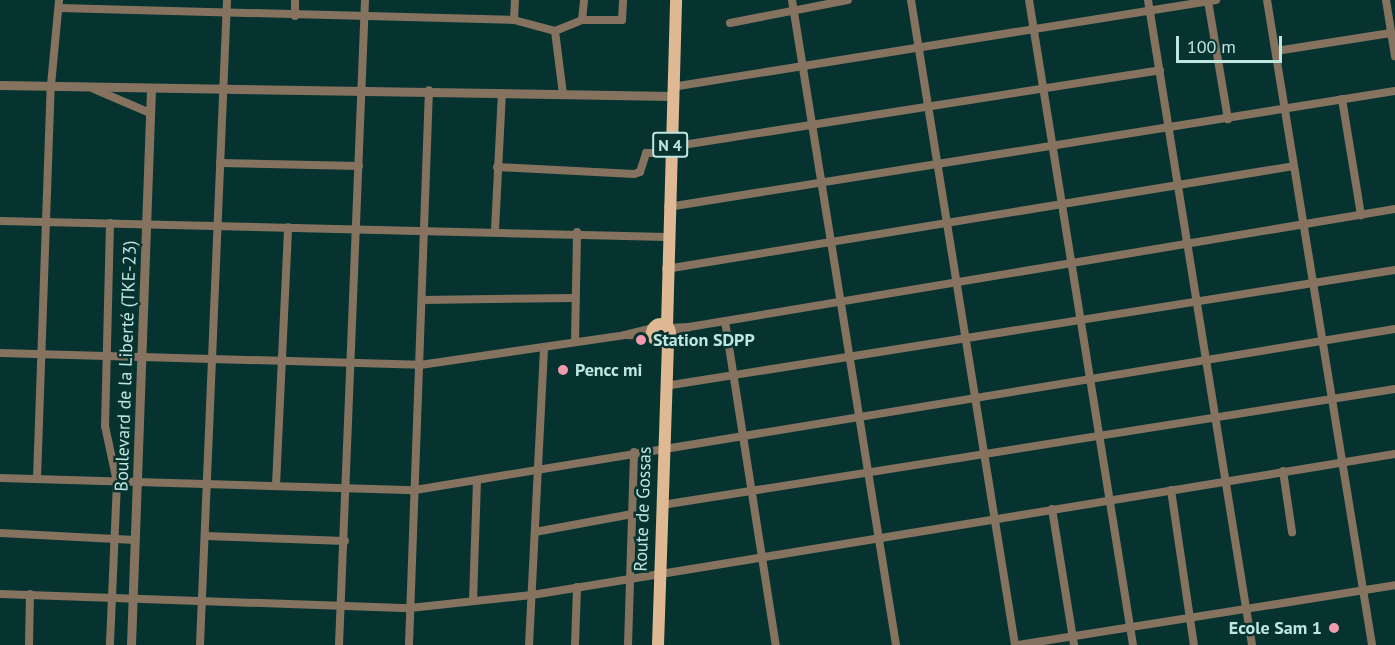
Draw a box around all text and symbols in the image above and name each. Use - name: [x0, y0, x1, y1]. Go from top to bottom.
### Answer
- scale bar: [1179, 24, 1286, 62]
- text: 100 m: [1187, 35, 1236, 58]
- road number: N 4: [652, 132, 688, 158]
- street label: Boulevard de la Liberté (TKE-23): [111, 240, 141, 492]
- place label: Station SDPP: [653, 329, 755, 351]
- marker: Station SDPP: [634, 333, 648, 347]
- place label: Pencc mi: [575, 359, 643, 381]
- marker: Pencc mi: [556, 363, 570, 377]
- street label: Route de Gossas: [630, 446, 656, 572]
- place label: Ecole Sam 1: [1229, 617, 1322, 639]
- marker: Ecole Sam 1: [1327, 621, 1341, 635]

